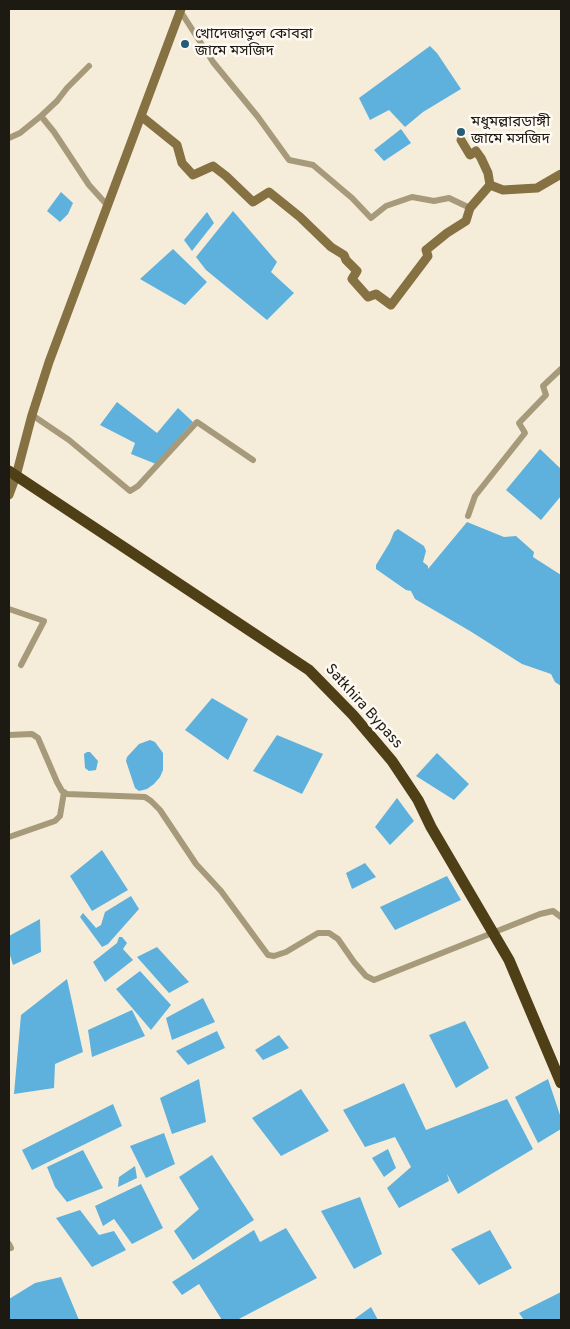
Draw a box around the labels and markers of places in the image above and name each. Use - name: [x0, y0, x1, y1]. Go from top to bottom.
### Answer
- place label: খোদেজাতুল কোবরা জামে মসজিদ: [195, 26, 313, 61]
- marker: খোদেজাতুল কোবরা জামে মসজিদ: [179, 38, 191, 50]
- place label: মধুমল্লারডাঙ্গী জামে মসজিদ: [471, 114, 550, 149]
- marker: মধুমল্লারডাঙ্গী জামে মসজিদ: [455, 126, 467, 138]

